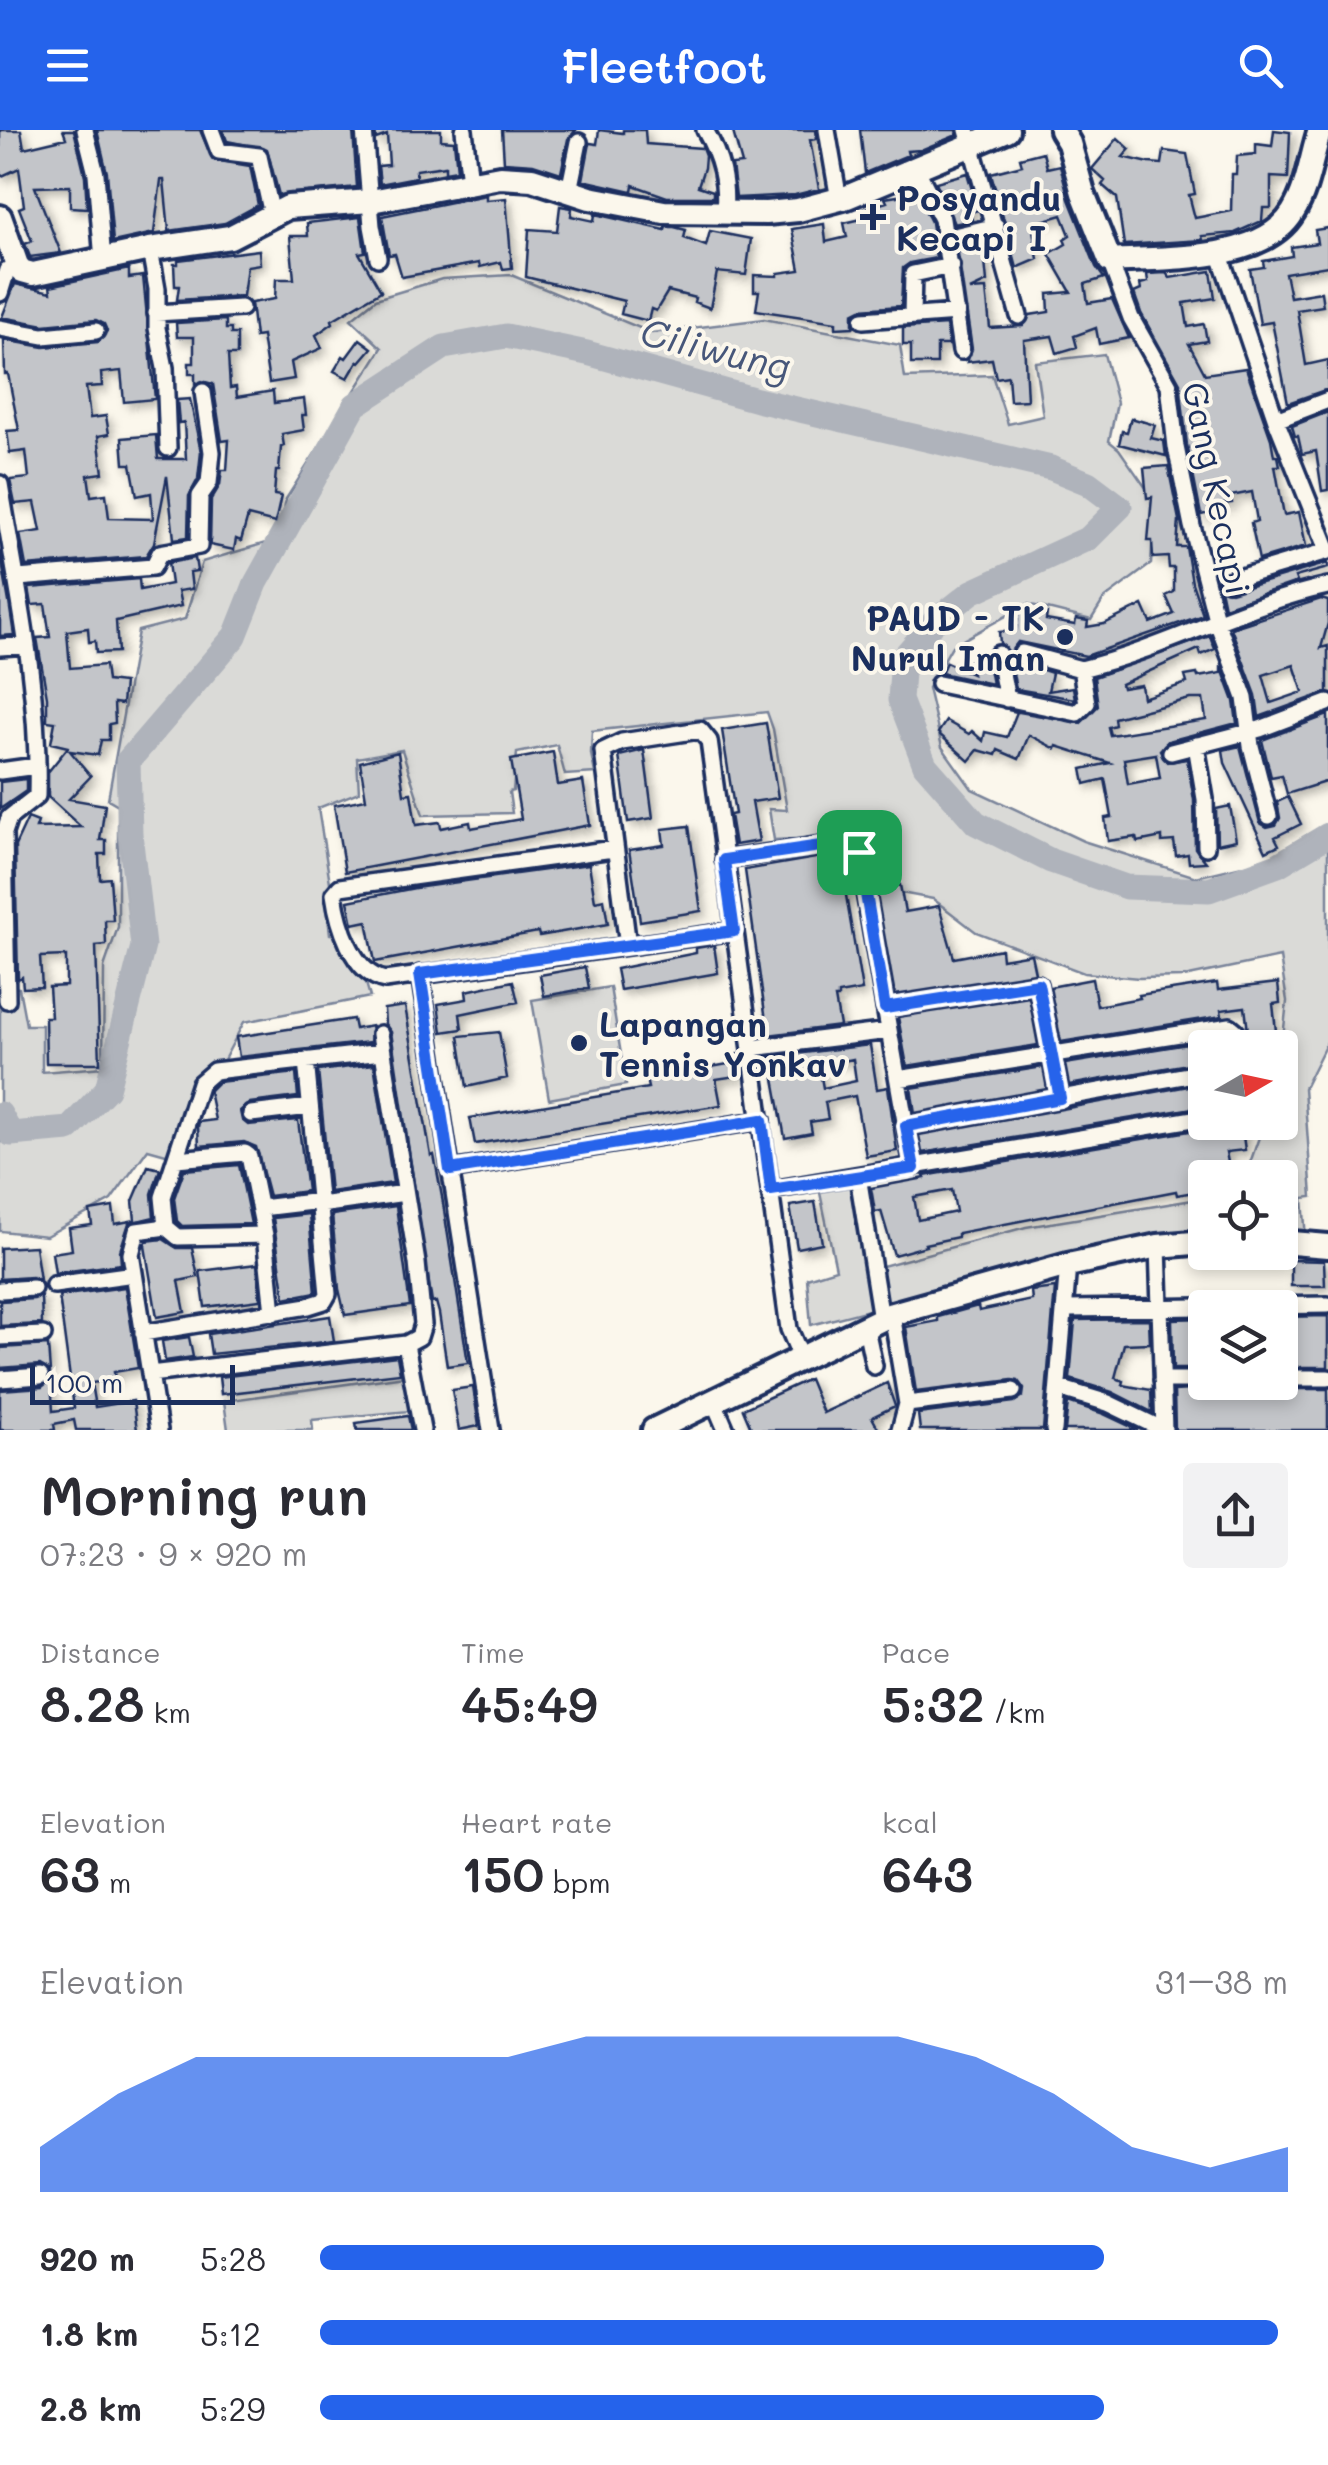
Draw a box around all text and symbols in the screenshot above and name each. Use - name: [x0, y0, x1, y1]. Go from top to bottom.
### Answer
- text: Fleetfoot: [561, 36, 767, 94]
- icon: menu: [40, 38, 95, 93]
- icon: search: [1233, 38, 1288, 93]
- place label: Posyandu Kecapi I: [896, 174, 1062, 260]
- marker: Posyandu Kecapi I: [860, 204, 886, 230]
- water label: Ciliwung: [635, 305, 796, 392]
- street label: Gang Kecapi: [1173, 377, 1263, 599]
- place label: PAUD - TK Nurul Iman: [851, 594, 1045, 680]
- marker: PAUD - TK Nurul Iman: [1054, 626, 1076, 648]
- pin: [817, 810, 902, 895]
- icon: arrive: [832, 825, 887, 880]
- place label: Lapangan Tennis Yonkav: [599, 1000, 846, 1086]
- north arrow: [1188, 1030, 1298, 1140]
- map controls: [1188, 1030, 1298, 1400]
- marker: Lapangan Tennis Yonkav: [568, 1032, 590, 1054]
- button: locate: [1188, 1160, 1298, 1270]
- button: layers: [1188, 1290, 1298, 1400]
- scale bar: [30, 1360, 235, 1404]
- text: 100 m: [45, 1364, 123, 1400]
- text: Morning run: [40, 1458, 368, 1530]
- button: share: [1183, 1463, 1288, 1568]
- text: 07:23 · 9 × 920 m: [40, 1532, 307, 1574]
- text: Distance: [40, 1634, 161, 1670]
- text: Time: [461, 1634, 525, 1670]
- text: Pace: [882, 1634, 950, 1670]
- text: 8.28: [40, 1670, 145, 1736]
- text: 45:49: [461, 1670, 598, 1736]
- text: 5:32: [882, 1670, 985, 1736]
- text: km: [145, 1694, 191, 1730]
- text: /km: [985, 1694, 1045, 1730]
- text: Elevation: [40, 1804, 166, 1840]
- text: Heart rate: [461, 1804, 612, 1840]
- text: kcal: [882, 1804, 938, 1840]
- text: 63: [40, 1840, 100, 1906]
- text: 150: [461, 1840, 544, 1906]
- text: 643: [882, 1840, 973, 1906]
- text: m: [100, 1864, 131, 1900]
- text: bpm: [544, 1864, 611, 1900]
- text: Elevation: [40, 1960, 184, 2002]
- text: 31–38 m: [1155, 1960, 1288, 2002]
- text: 920 m: [40, 2237, 135, 2279]
- text: 5:28: [200, 2237, 266, 2279]
- text: 1.8 km: [40, 2312, 138, 2354]
- text: 5:12: [200, 2312, 261, 2354]
- text: 2.8 km: [40, 2387, 142, 2429]
- text: 5:29: [200, 2387, 265, 2429]

